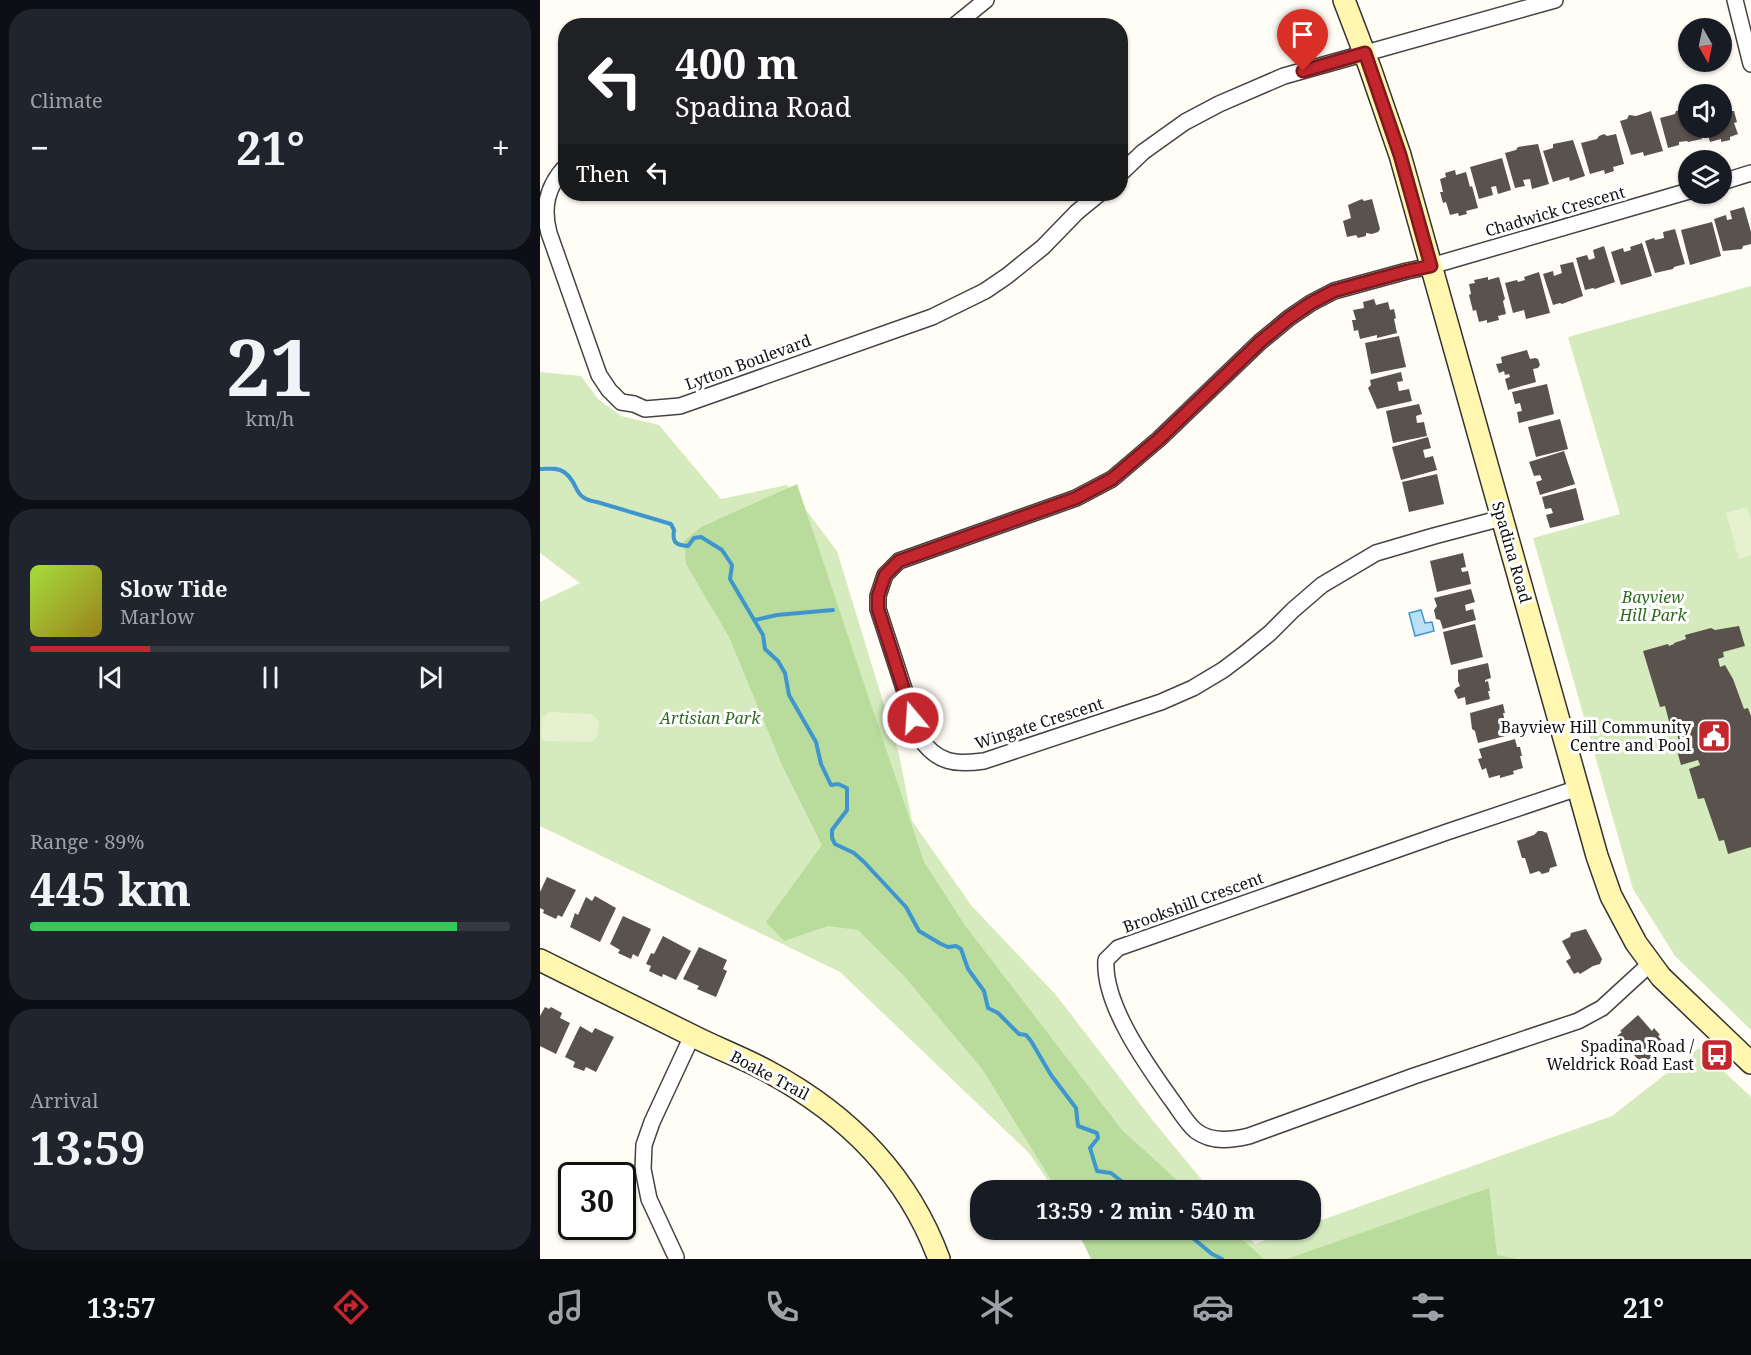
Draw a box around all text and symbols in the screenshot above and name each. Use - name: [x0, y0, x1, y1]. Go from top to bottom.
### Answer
- pin: [1277, 9, 1328, 71]
- icon: arrive: [1286, 18, 1319, 51]
- north arrow: [1678, 18, 1732, 72]
- map controls: [1678, 18, 1732, 204]
- text: 400 m: [675, 34, 799, 91]
- icon: left: [576, 42, 654, 120]
- button: sound: [1678, 84, 1732, 138]
- text: Climate: [30, 87, 103, 114]
- text: Spadina Road: [675, 88, 851, 125]
- text: 21°: [236, 117, 305, 178]
- text: −: [30, 125, 49, 170]
- text: +: [492, 125, 510, 170]
- button: layers: [1678, 150, 1732, 204]
- icon: left: [641, 156, 674, 189]
- text: Then: [576, 158, 629, 188]
- street label: Chadwick Crescent: [1482, 180, 1628, 242]
- text: 21: [226, 313, 314, 419]
- street label: Lytton Boulevard: [682, 329, 814, 395]
- text: km/h: [245, 405, 295, 432]
- street label: Spadina Road: [1487, 499, 1537, 605]
- text: Slow Tide: [120, 573, 228, 603]
- park label: Bayview Hill Park: [1618, 586, 1688, 626]
- text: Marlow: [120, 603, 194, 630]
- icon: previous: [94, 661, 127, 694]
- icon: pause: [254, 661, 287, 694]
- icon: next: [414, 661, 447, 694]
- position arrow: [881, 686, 945, 750]
- street label: Wingate Crescent: [972, 692, 1106, 754]
- park label: Artisian Park: [659, 707, 761, 729]
- place label: Bayview Hill Community Centre and Pool: [1500, 716, 1692, 756]
- public building icon: Bayview Hill Community Centre and Pool: [1696, 718, 1732, 754]
- text: Range · 89%: [30, 828, 144, 855]
- text: 445 km: [30, 858, 191, 919]
- street label: Brookshill Crescent: [1120, 866, 1267, 938]
- place label: Spadina Road / Weldrick Road East: [1546, 1035, 1694, 1075]
- bus stop icon: Spadina Road / Weldrick Road East: [1699, 1037, 1735, 1073]
- street label: Boake Trail: [727, 1045, 813, 1105]
- text: Arrival: [30, 1087, 98, 1114]
- text: 13:59: [30, 1117, 145, 1178]
- speed limit sign: 30: [558, 1162, 636, 1240]
- text: 13:59 · 2 min · 540 m: [1036, 1195, 1255, 1225]
- icon: directions: [330, 1286, 372, 1328]
- icon: music: [545, 1286, 587, 1328]
- icon: phone: [761, 1286, 803, 1328]
- icon: climate: [976, 1286, 1018, 1328]
- icon: car: [1192, 1286, 1234, 1328]
- icon: filters: [1407, 1286, 1449, 1328]
- text: 13:57: [87, 1289, 156, 1326]
- text: 21°: [1623, 1289, 1664, 1326]

